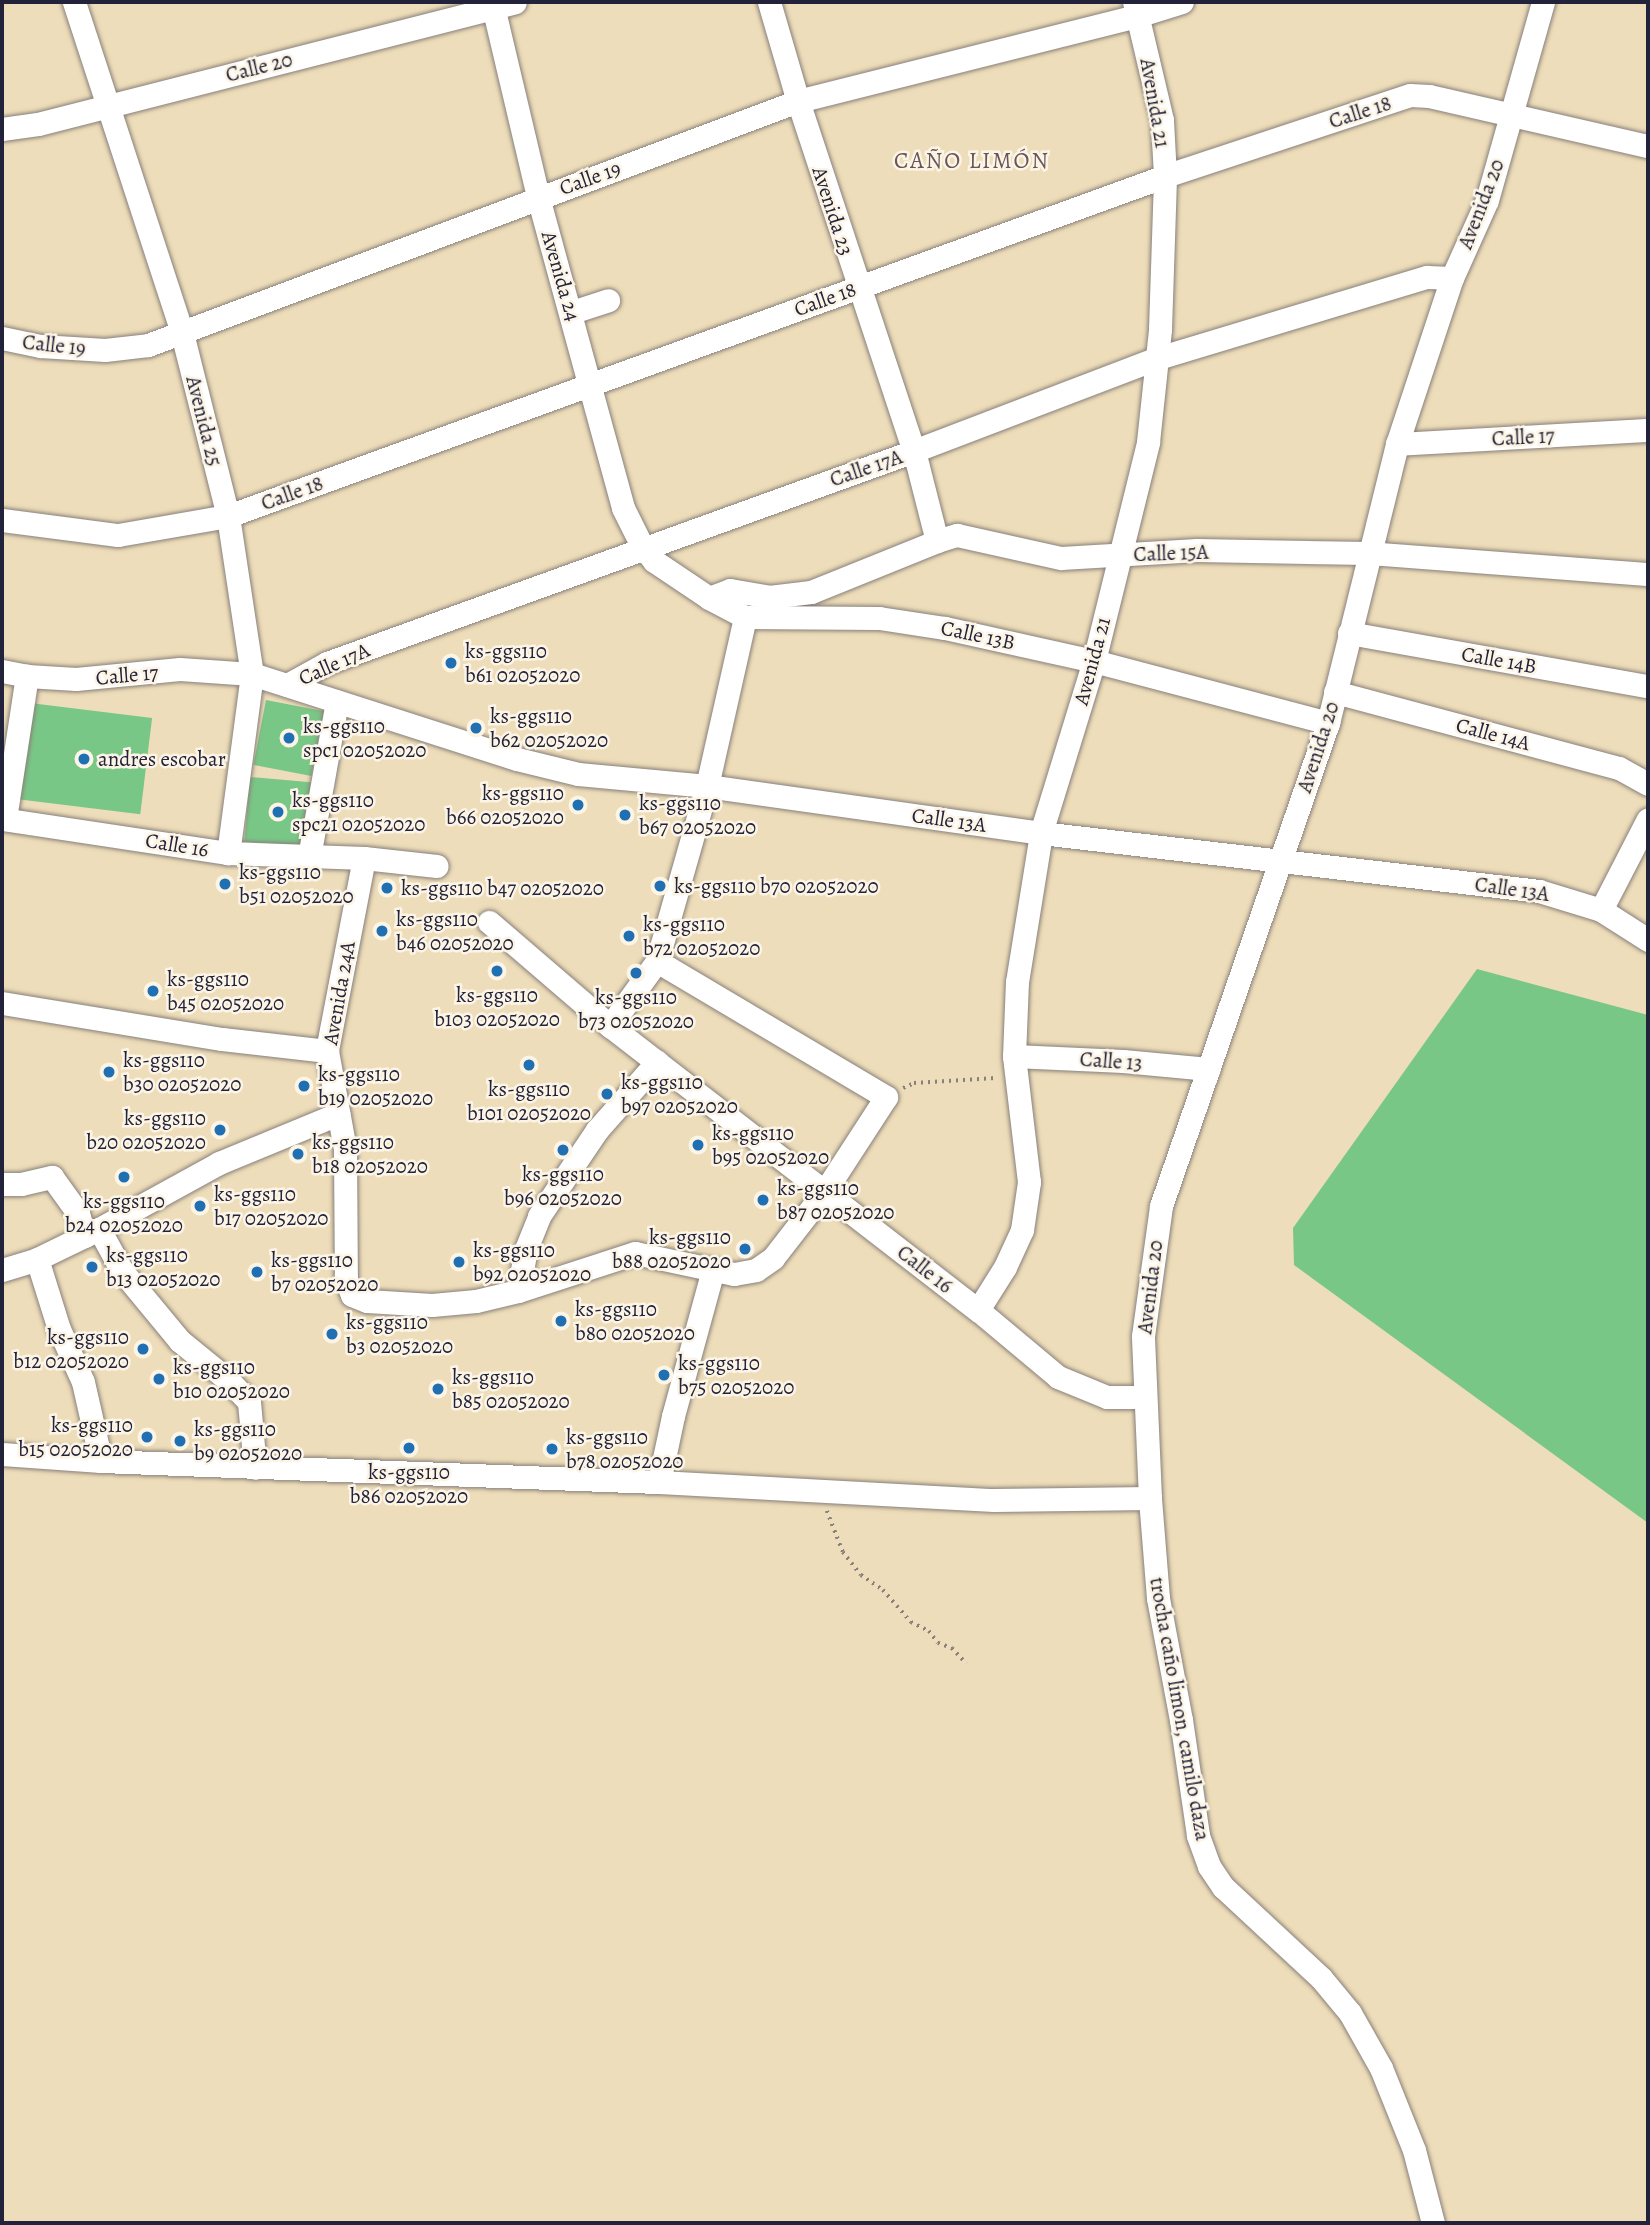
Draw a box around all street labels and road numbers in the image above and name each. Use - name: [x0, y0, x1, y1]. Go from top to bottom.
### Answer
- street label: Calle 20: [223, 47, 295, 87]
- street label: Avenida 21: [1135, 56, 1175, 150]
- street label: Calle 18: [1326, 90, 1394, 134]
- street label: Calle 19: [556, 155, 624, 201]
- street label: Avenida 20: [1452, 156, 1510, 252]
- street label: Avenida 23: [807, 164, 859, 258]
- street label: Avenida 24: [536, 228, 586, 324]
- street label: Calle 18: [791, 276, 859, 322]
- street label: Calle 19: [21, 329, 87, 361]
- street label: Avenida 25: [181, 373, 227, 469]
- street label: Calle 17: [1491, 423, 1555, 451]
- street label: Calle 17A: [826, 444, 906, 492]
- street label: Calle 18: [258, 470, 326, 516]
- street label: Calle 15A: [1133, 539, 1209, 567]
- street label: Avenida 21: [1068, 614, 1116, 708]
- street label: Calle 13B: [939, 615, 1017, 655]
- street label: Calle 17A: [295, 637, 373, 691]
- street label: Calle 14B: [1459, 641, 1539, 679]
- street label: Calle 17: [95, 660, 159, 690]
- street label: Avenida 20: [1291, 698, 1345, 796]
- street label: Calle 14A: [1453, 712, 1533, 756]
- street label: Calle 13A: [910, 802, 988, 838]
- street label: Calle 16: [144, 828, 210, 862]
- street label: Calle 13A: [1473, 871, 1551, 907]
- street label: Avenida 24A: [318, 939, 360, 1047]
- street label: Calle 13: [1079, 1046, 1143, 1076]
- street label: Calle 16: [892, 1239, 958, 1299]
- street label: Avenida 20: [1132, 1239, 1168, 1335]
- street label: trocha caño limon, camilo daza: [1144, 1575, 1216, 1843]

